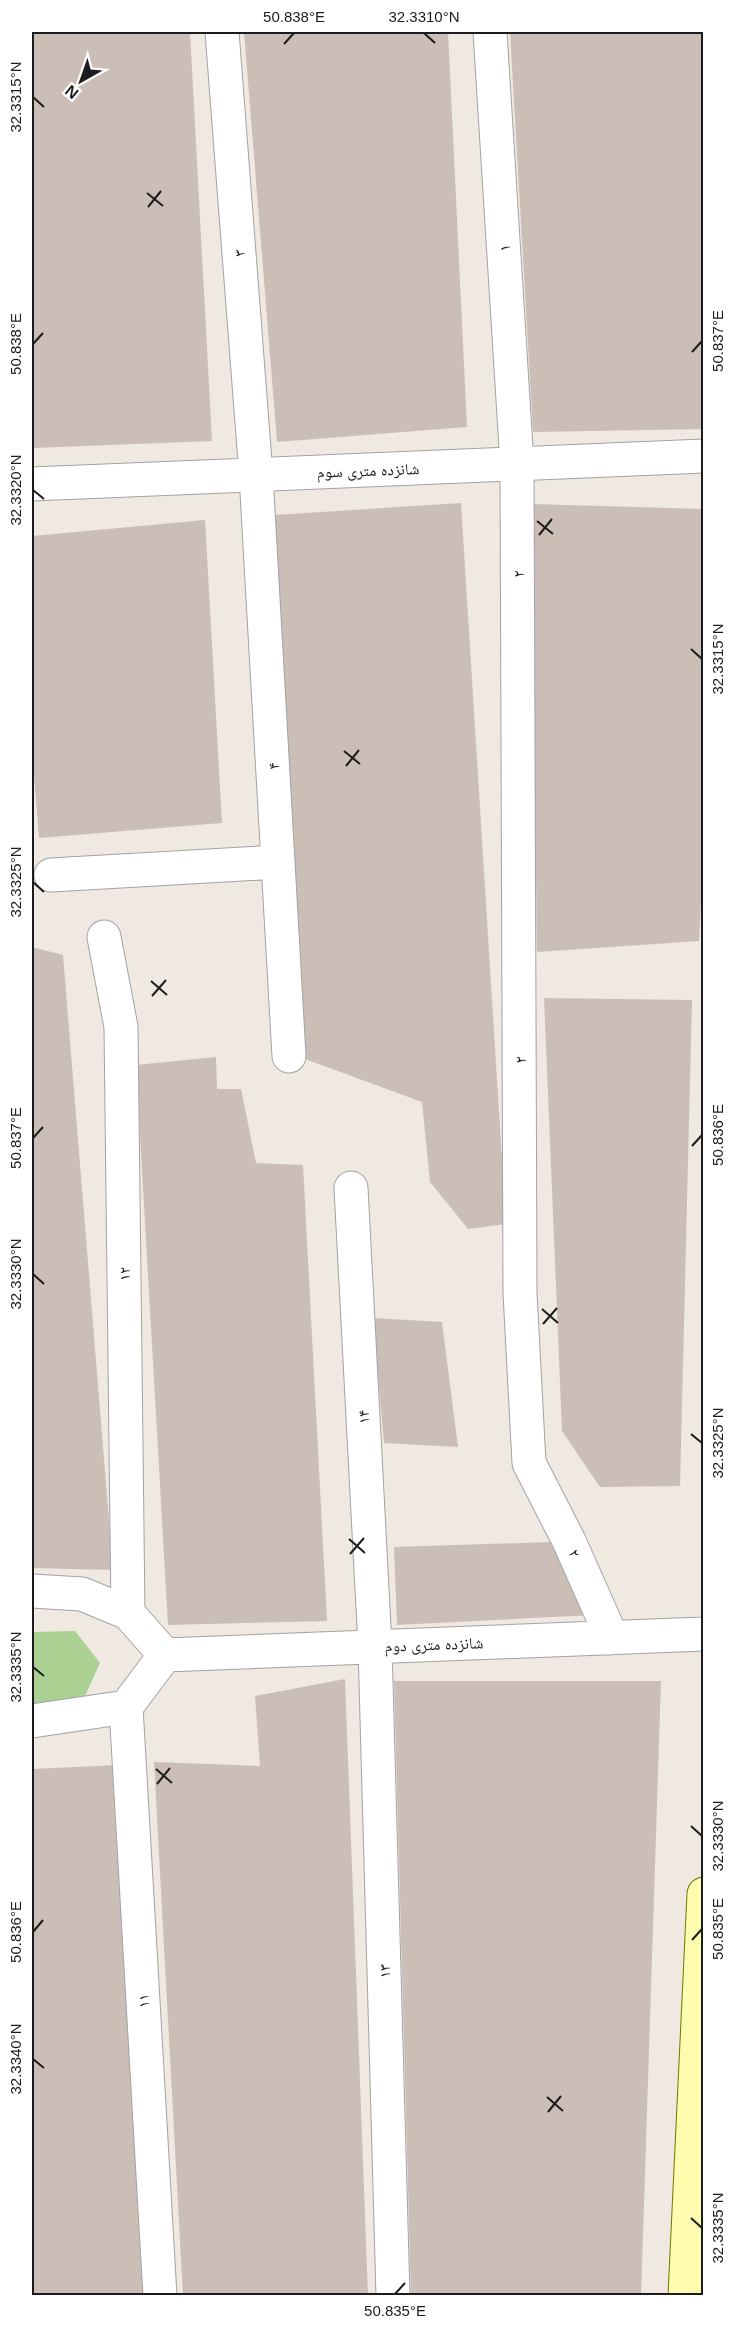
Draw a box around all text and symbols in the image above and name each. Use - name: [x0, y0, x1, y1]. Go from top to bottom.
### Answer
- text: 50.838°E: [263, 8, 325, 25]
- text: 32.3310°N: [388, 8, 460, 25]
- north arrow: [51, 51, 111, 111]
- text: 32.3315°N: [7, 61, 24, 133]
- text: N: [62, 82, 82, 102]
- street label: ۱: [496, 244, 513, 252]
- street label: ۳: [231, 249, 248, 257]
- text: 50.837°E: [709, 310, 726, 372]
- text: 50.838°E: [7, 313, 24, 375]
- text: 32.3320°N: [7, 454, 24, 526]
- street label: شانزده متری سوم: [316, 460, 420, 483]
- street label: ۲: [510, 570, 527, 578]
- text: 32.3315°N: [709, 623, 726, 695]
- street label: ۴: [265, 762, 282, 770]
- text: 32.3325°N: [7, 846, 24, 918]
- street label: ۲: [512, 1056, 529, 1064]
- text: 50.836°E: [709, 1104, 726, 1166]
- text: 50.837°E: [7, 1107, 24, 1169]
- text: 32.3330°N: [7, 1238, 24, 1310]
- street label: ۱۲: [116, 1267, 133, 1281]
- text: 32.3325°N: [709, 1407, 726, 1479]
- street label: ۱۴: [355, 1409, 372, 1425]
- street label: ۲: [565, 1546, 584, 1560]
- text: 32.3335°N: [7, 1631, 24, 1703]
- street label: شانزده متری دوم: [384, 1634, 484, 1657]
- text: 32.3330°N: [709, 1800, 726, 1872]
- text: 50.835°E: [709, 1898, 726, 1960]
- text: 50.836°E: [7, 1901, 24, 1963]
- street label: ۱۳: [376, 1964, 393, 1978]
- street label: ۱۱: [135, 1993, 152, 2009]
- text: 32.3340°N: [7, 2023, 24, 2095]
- text: 32.3335°N: [709, 2192, 726, 2264]
- text: 50.835°E: [364, 2302, 426, 2319]

